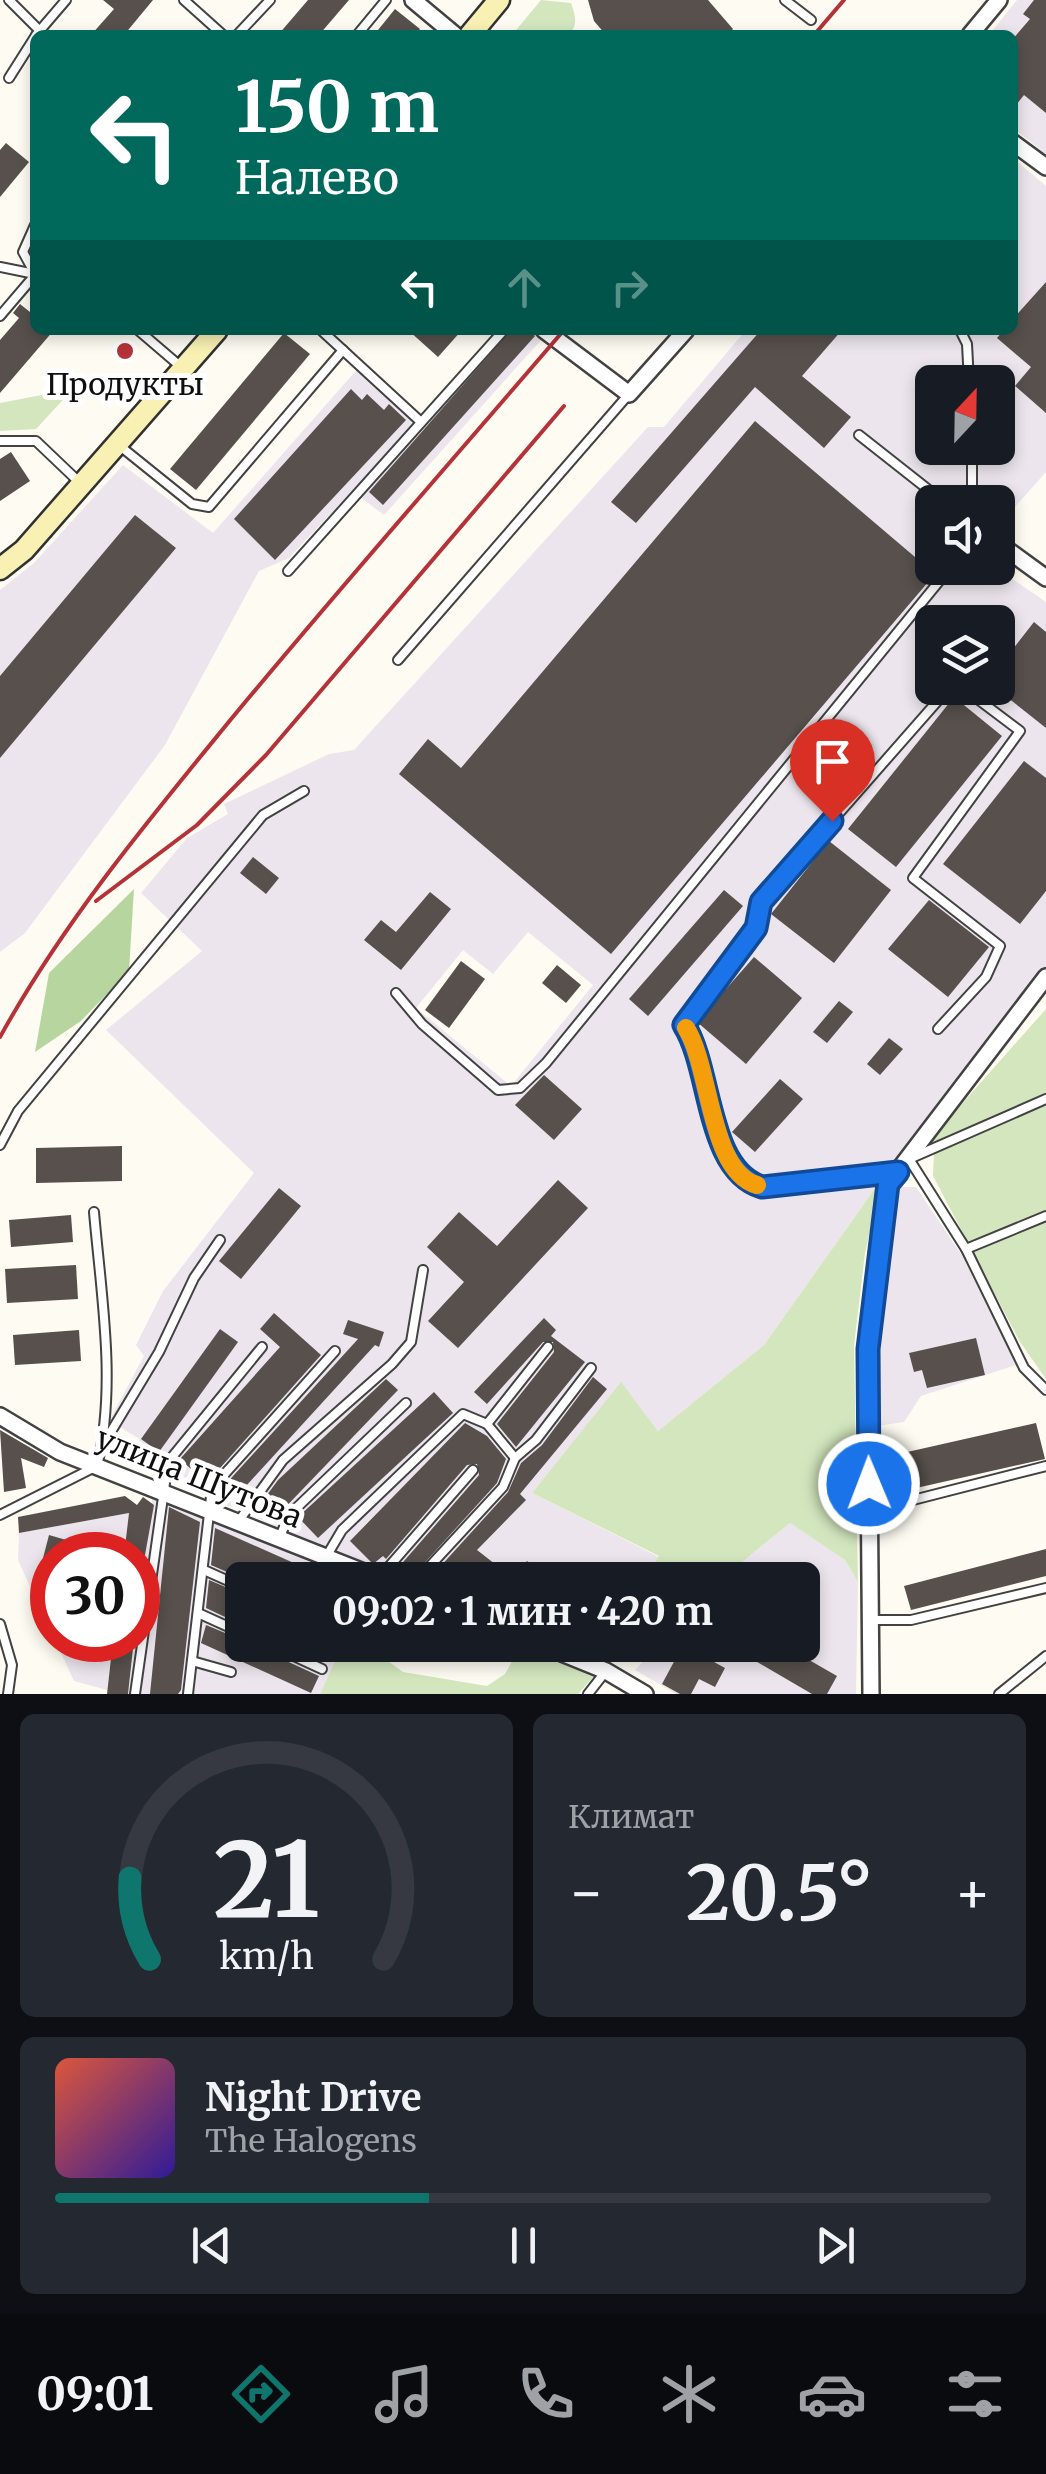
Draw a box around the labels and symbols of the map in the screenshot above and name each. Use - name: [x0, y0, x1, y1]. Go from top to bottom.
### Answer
- marker: Продукты: [114, 340, 136, 362]
- place label: Продукты: [46, 365, 204, 403]
- north arrow: [915, 365, 1015, 465]
- pin: [790, 719, 875, 822]
- street label: улица Шутова: [91, 1418, 308, 1536]
- position arrow: [817, 1432, 921, 1536]
- speed limit sign: 30: [30, 1532, 160, 1662]

